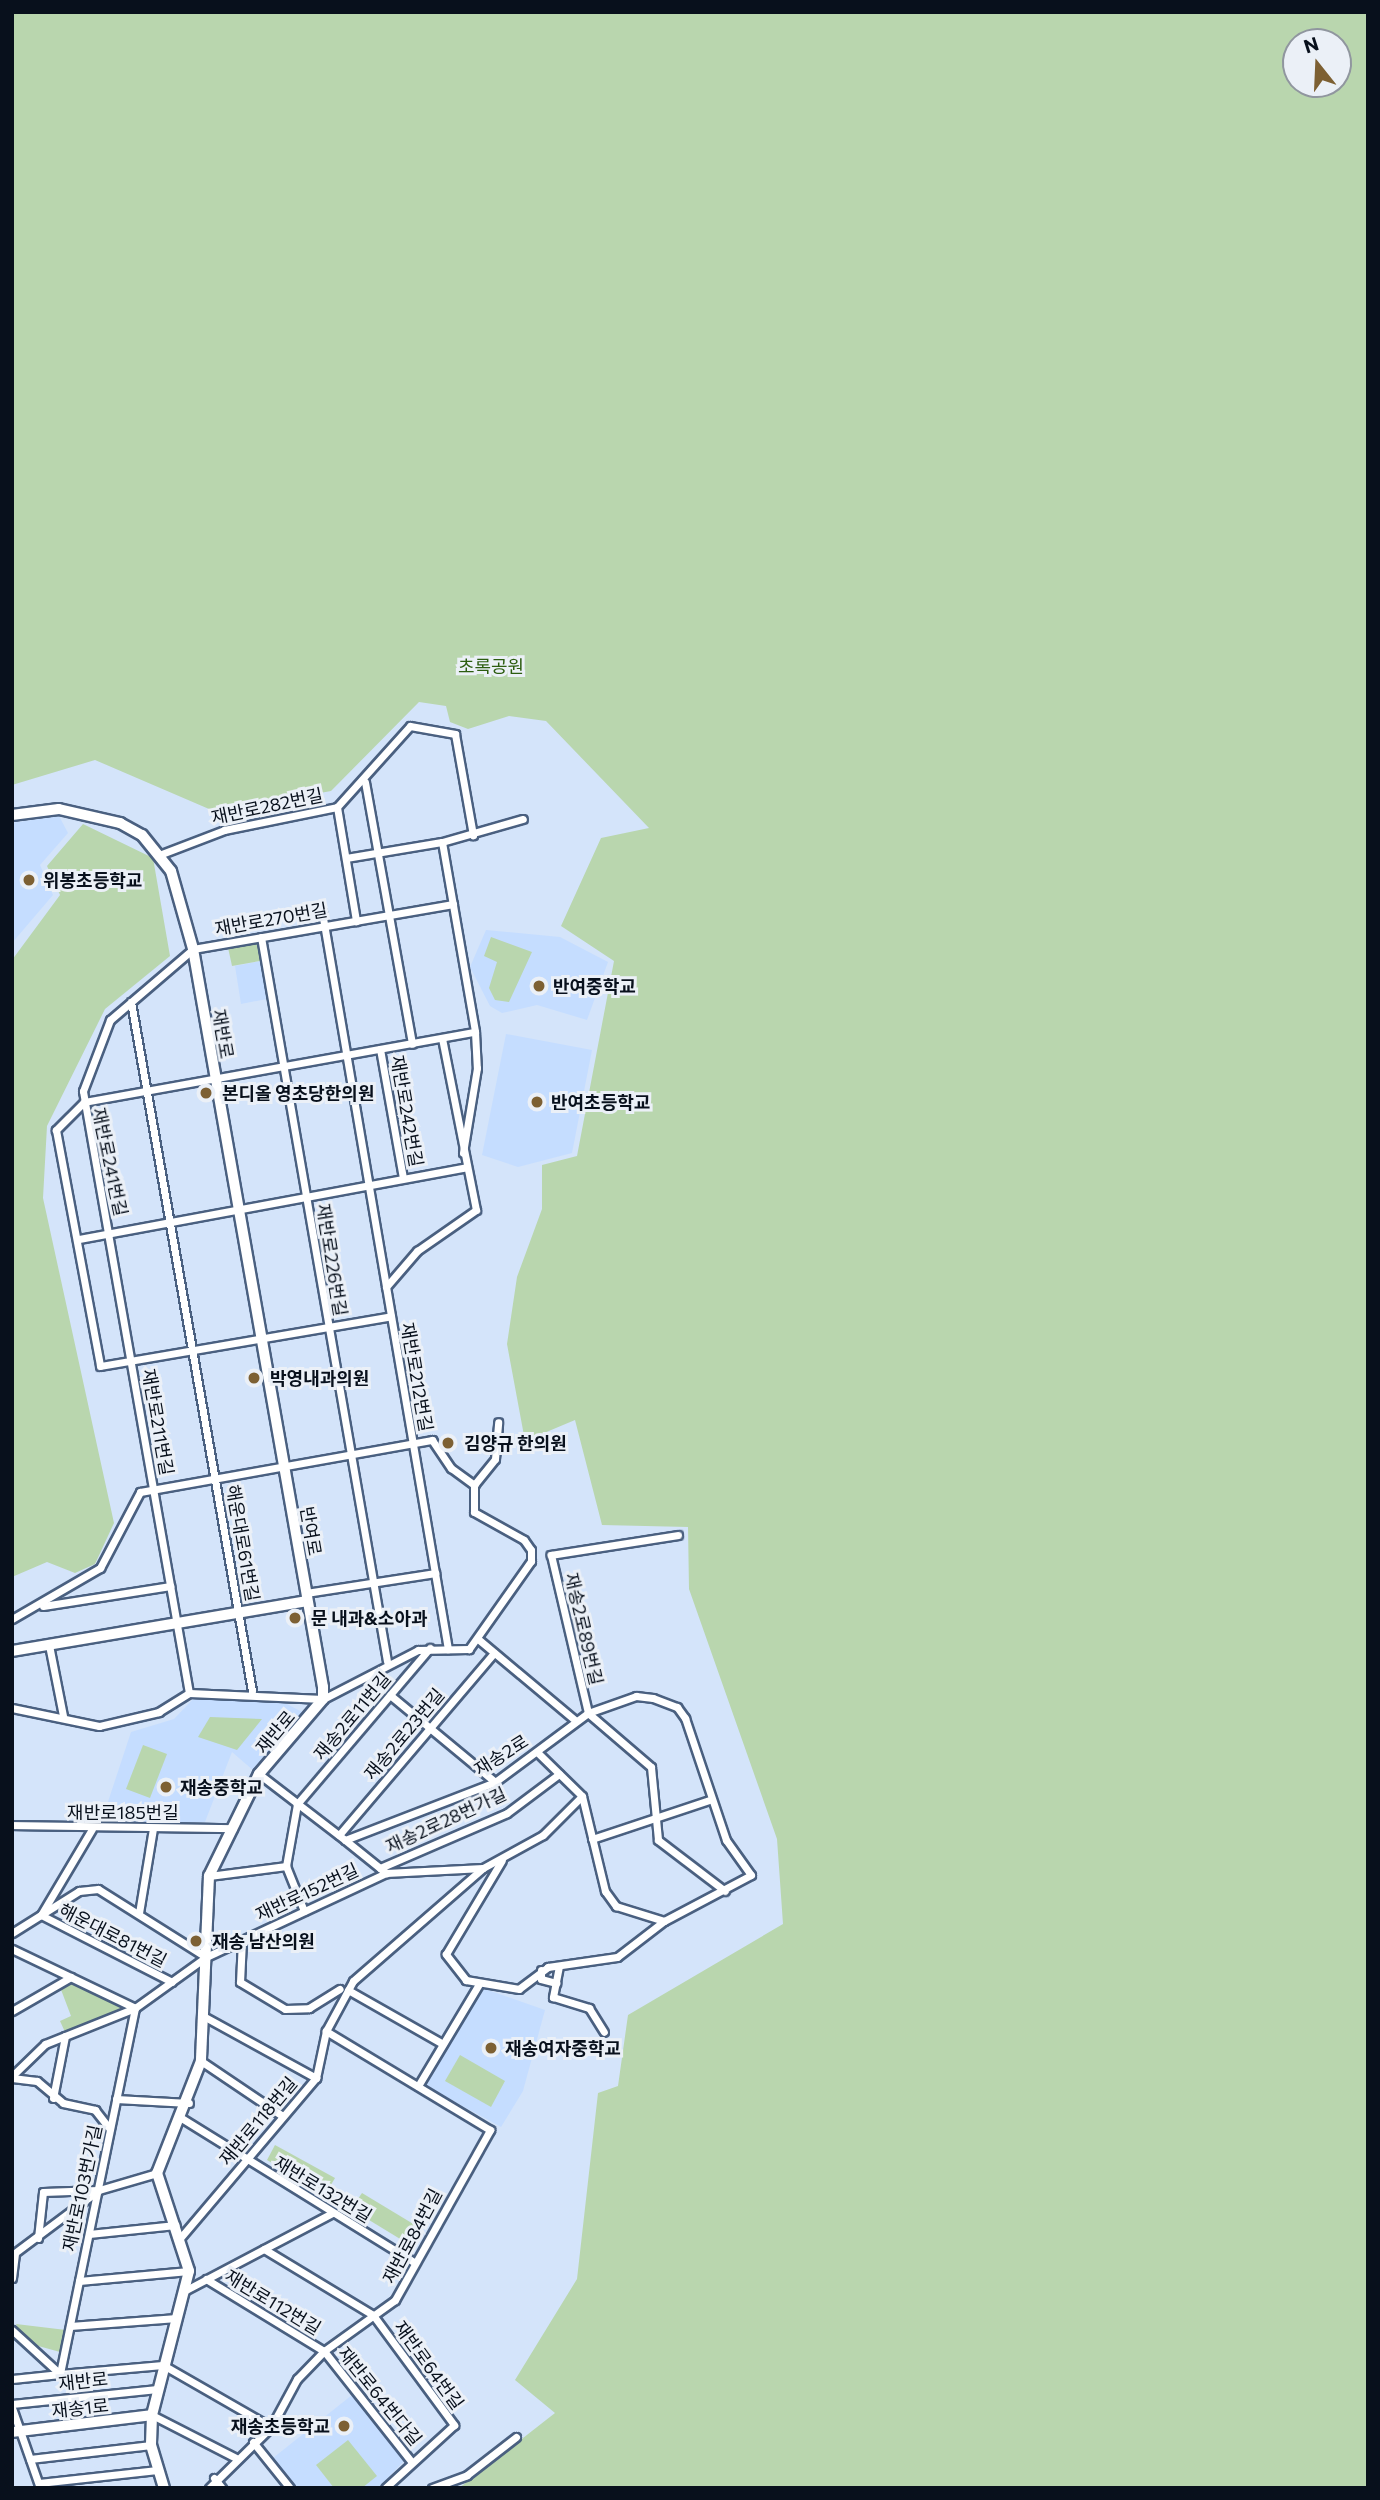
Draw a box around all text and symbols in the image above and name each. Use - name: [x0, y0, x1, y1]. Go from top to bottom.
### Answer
- north arrow: [1282, 28, 1352, 98]
- text: N: [1301, 31, 1321, 58]
- park label: 초록공원: [458, 655, 524, 677]
- street label: 재반로282번길: [209, 784, 325, 828]
- place label: 위봉초등학교: [43, 869, 142, 891]
- marker: 위봉초등학교: [21, 872, 37, 888]
- street label: 재반로270번길: [213, 898, 329, 940]
- place label: 반여중학교: [553, 975, 636, 997]
- marker: 반여중학교: [531, 978, 547, 994]
- street label: 재반로: [208, 1008, 238, 1060]
- street label: 재반로242번길: [387, 1053, 427, 1169]
- place label: 본디올 영초당한의원: [222, 1082, 374, 1104]
- marker: 본디올 영초당한의원: [196, 1083, 216, 1103]
- place label: 반여초등학교: [551, 1091, 650, 1113]
- marker: 반여초등학교: [529, 1094, 545, 1110]
- street label: 재반로241번길: [88, 1106, 132, 1218]
- street label: 재반로226번길: [312, 1202, 352, 1318]
- street label: 재반로212번길: [397, 1321, 437, 1433]
- street label: 재반로211번길: [138, 1367, 178, 1477]
- place label: 박영내과의원: [270, 1367, 369, 1389]
- marker: 박영내과의원: [244, 1368, 264, 1388]
- place label: 김양규 한의원: [464, 1432, 567, 1454]
- marker: 김양규 한의원: [438, 1433, 458, 1453]
- street label: 해운대로61번길: [222, 1483, 264, 1603]
- street label: 반여로: [296, 1505, 326, 1557]
- street label: 재송2로89번길: [561, 1571, 607, 1687]
- place label: 문 내과&소아과: [311, 1607, 428, 1629]
- marker: 문 내과&소아과: [285, 1608, 305, 1628]
- street label: 재송2로11번길: [309, 1668, 395, 1764]
- street label: 재송2로23번길: [359, 1684, 449, 1784]
- street label: 재반로: [251, 1706, 299, 1758]
- street label: 재송2로: [470, 1730, 532, 1780]
- place label: 재송중학교: [180, 1776, 263, 1798]
- marker: 재송중학교: [158, 1779, 174, 1795]
- street label: 재송2로28번가길: [382, 1783, 510, 1857]
- street label: 재반로185번길: [67, 1801, 179, 1823]
- street label: 재반로152번길: [252, 1859, 362, 1925]
- street label: 해운대로81번길: [56, 1899, 170, 1971]
- place label: 재송 남산의원: [212, 1930, 315, 1952]
- marker: 재송 남산의원: [186, 1931, 206, 1951]
- place label: 재송여자중학교: [505, 2037, 621, 2059]
- marker: 재송여자중학교: [483, 2040, 499, 2056]
- street label: 재반로118번길: [215, 2072, 301, 2170]
- street label: 재반로103번가길: [58, 2123, 106, 2253]
- street label: 재반로132번길: [270, 2151, 376, 2227]
- street label: 재반로84번길: [378, 2185, 446, 2287]
- street label: 재반로112번길: [221, 2265, 325, 2339]
- street label: 재반로64번길: [390, 2316, 468, 2414]
- street label: 재반로64번다길: [334, 2342, 426, 2450]
- street label: 재반로: [57, 2368, 109, 2394]
- street label: 재송1로: [50, 2394, 110, 2422]
- place label: 재송초등학교: [231, 2415, 330, 2437]
- marker: 재송초등학교: [336, 2418, 352, 2434]

